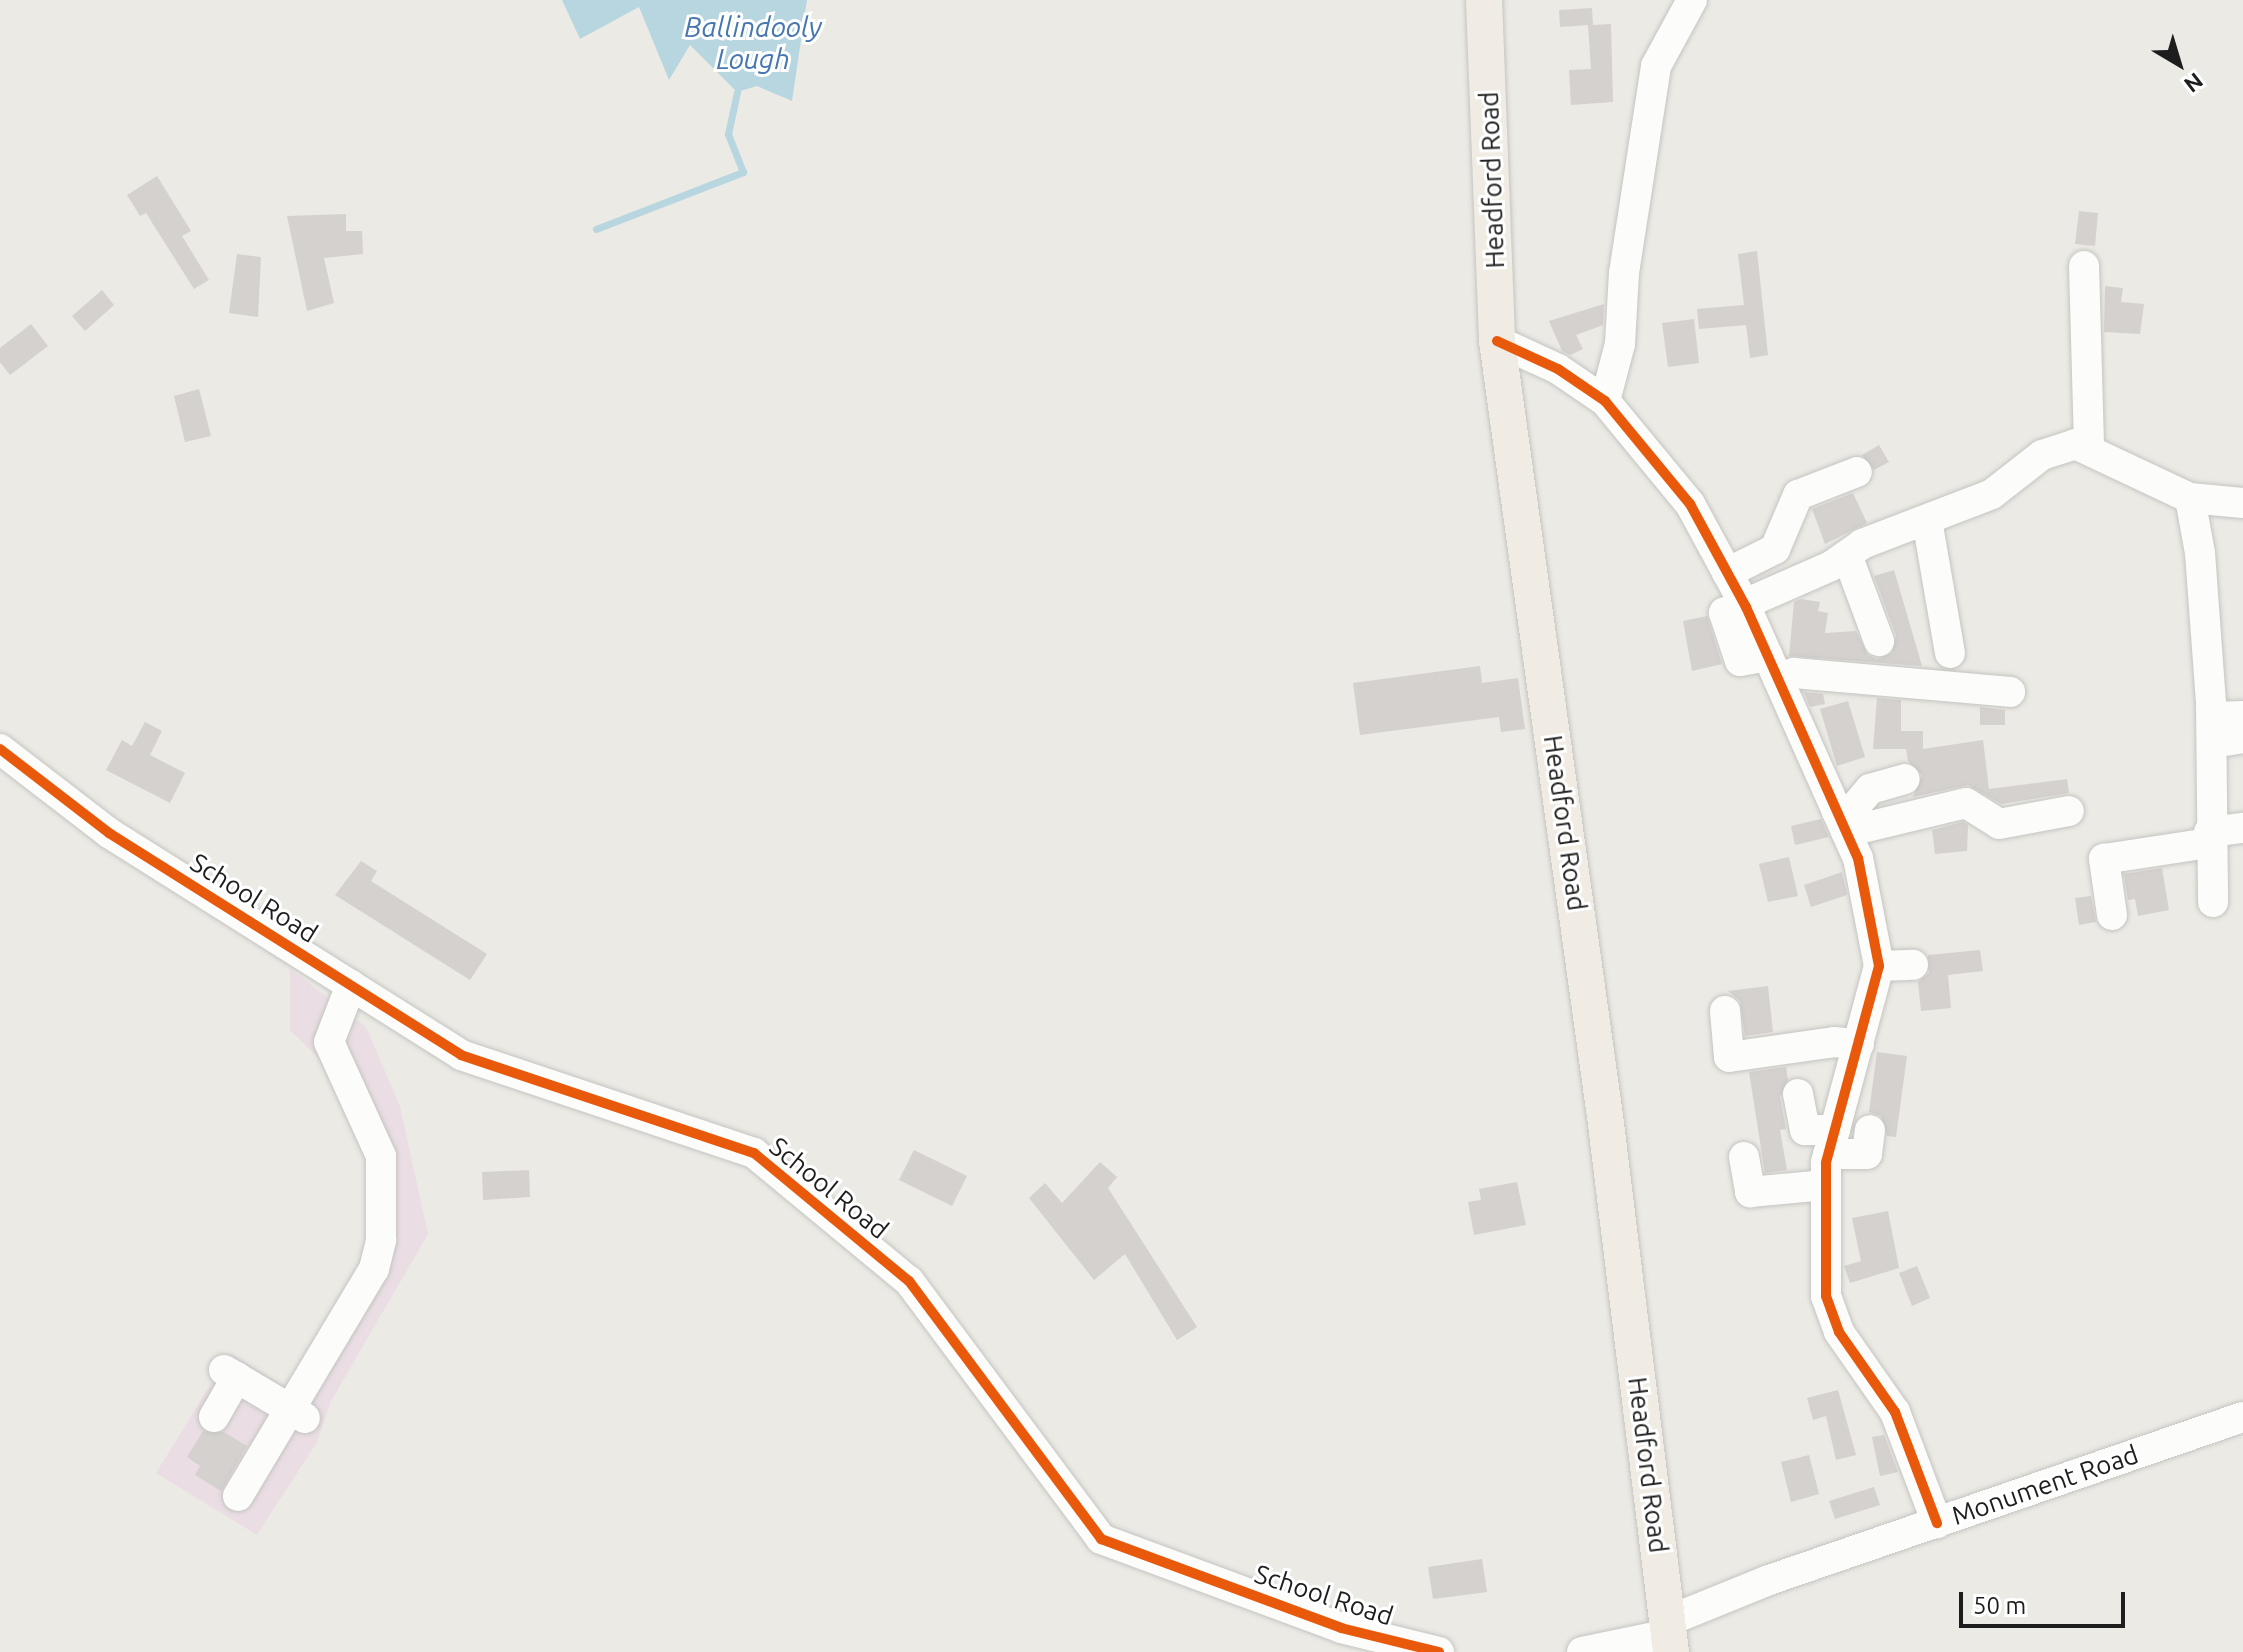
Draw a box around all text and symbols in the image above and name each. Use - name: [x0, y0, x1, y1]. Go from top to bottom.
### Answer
- water label: Ballindooly Lough: [684, 10, 822, 76]
- north arrow: [2139, 24, 2219, 104]
- text: N: [2180, 68, 2208, 98]
- street label: Headford Road: [1473, 91, 1511, 269]
- street label: Headford Road: [1537, 733, 1593, 913]
- street label: School Road: [185, 847, 323, 949]
- street label: School Road: [763, 1131, 895, 1245]
- street label: Headford Road: [1622, 1375, 1674, 1555]
- street label: Monument Road: [1948, 1438, 2142, 1532]
- street label: School Road: [1251, 1558, 1397, 1632]
- scale bar: [1963, 1576, 2129, 1626]
- text: 50 m: [1973, 1592, 2026, 1619]

